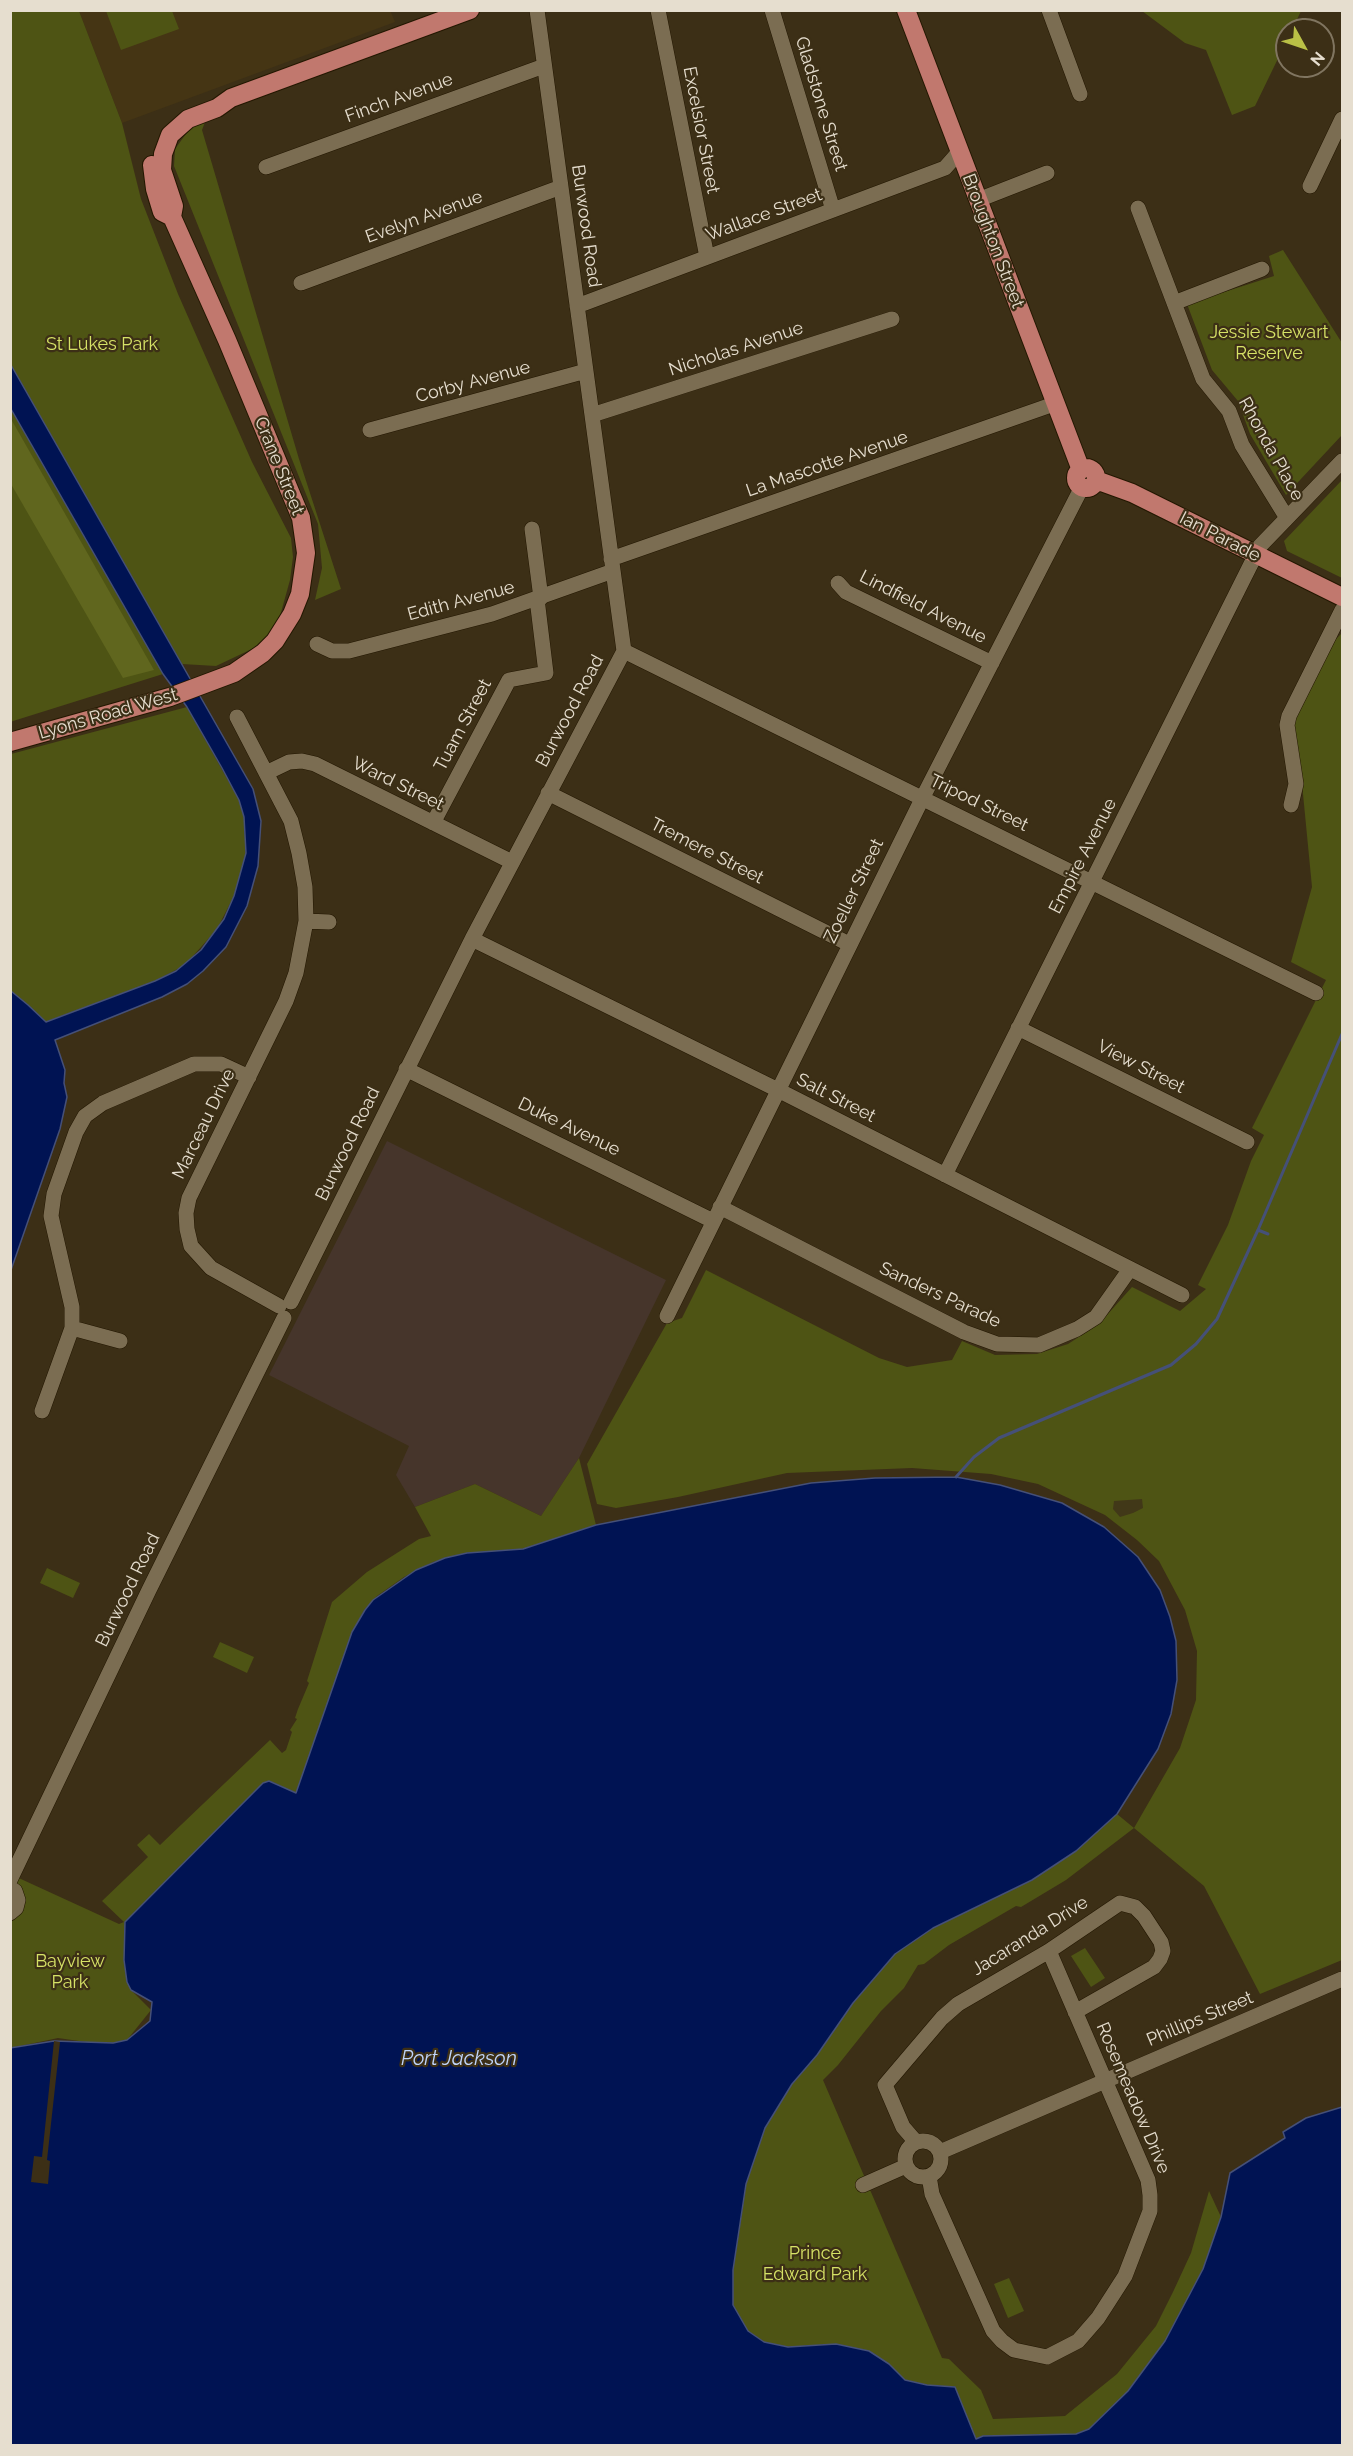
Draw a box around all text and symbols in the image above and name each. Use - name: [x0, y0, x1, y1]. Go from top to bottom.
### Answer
- north arrow: [1275, 18, 1335, 78]
- street label: Gladstone Street: [790, 34, 852, 174]
- text: N: [1306, 48, 1329, 69]
- street label: Excelsior Street: [678, 65, 724, 195]
- street label: Finch Avenue: [342, 69, 456, 127]
- street label: Burwood Road: [567, 163, 605, 289]
- street label: Broughton Street: [957, 171, 1029, 311]
- street label: Wallace Street: [703, 184, 825, 246]
- street label: Evelyn Avenue: [362, 186, 486, 248]
- street label: Nicholas Avenue: [666, 317, 806, 381]
- park label: Jessie Stewart Reserve: [1209, 322, 1329, 364]
- park label: St Lukes Park: [46, 334, 158, 356]
- street label: Corby Avenue: [413, 356, 533, 408]
- street label: Rhonda Place: [1234, 393, 1308, 505]
- street label: Crane Street: [250, 414, 308, 518]
- street label: La Mascotte Avenue: [743, 426, 911, 502]
- street label: Ian Parade: [1176, 507, 1264, 567]
- street label: Lindfield Avenue: [856, 566, 990, 648]
- street label: Edith Avenue: [405, 576, 517, 626]
- street label: Burwood Road: [531, 651, 609, 771]
- street label: Tuam Street: [430, 675, 496, 775]
- street label: Lyons Road West: [36, 684, 180, 744]
- street label: Ward Street: [349, 752, 447, 816]
- street label: Tripod Street: [926, 770, 1032, 836]
- street label: Empire Avenue: [1045, 795, 1121, 917]
- street label: Tremere Street: [647, 813, 767, 889]
- street label: Zoeller Street: [819, 835, 889, 947]
- street label: View Street: [1094, 1036, 1188, 1098]
- street label: Marceau Drive: [168, 1065, 240, 1183]
- street label: Salt Street: [793, 1069, 879, 1127]
- street label: Burwood Road: [311, 1084, 385, 1204]
- street label: Duke Avenue: [514, 1093, 624, 1161]
- street label: Sanders Parade: [876, 1257, 1004, 1333]
- street label: Burwood Road: [91, 1530, 165, 1650]
- street label: Jacaranda Drive: [968, 1892, 1092, 1980]
- park label: Bayview Park: [35, 1951, 105, 1994]
- street label: Phillips Street: [1143, 1987, 1257, 2051]
- street label: Rosemeadow Drive: [1091, 2019, 1175, 2177]
- water label: Port Jackson: [401, 2047, 517, 2071]
- park label: Prince Edward Park: [763, 2243, 867, 2286]

